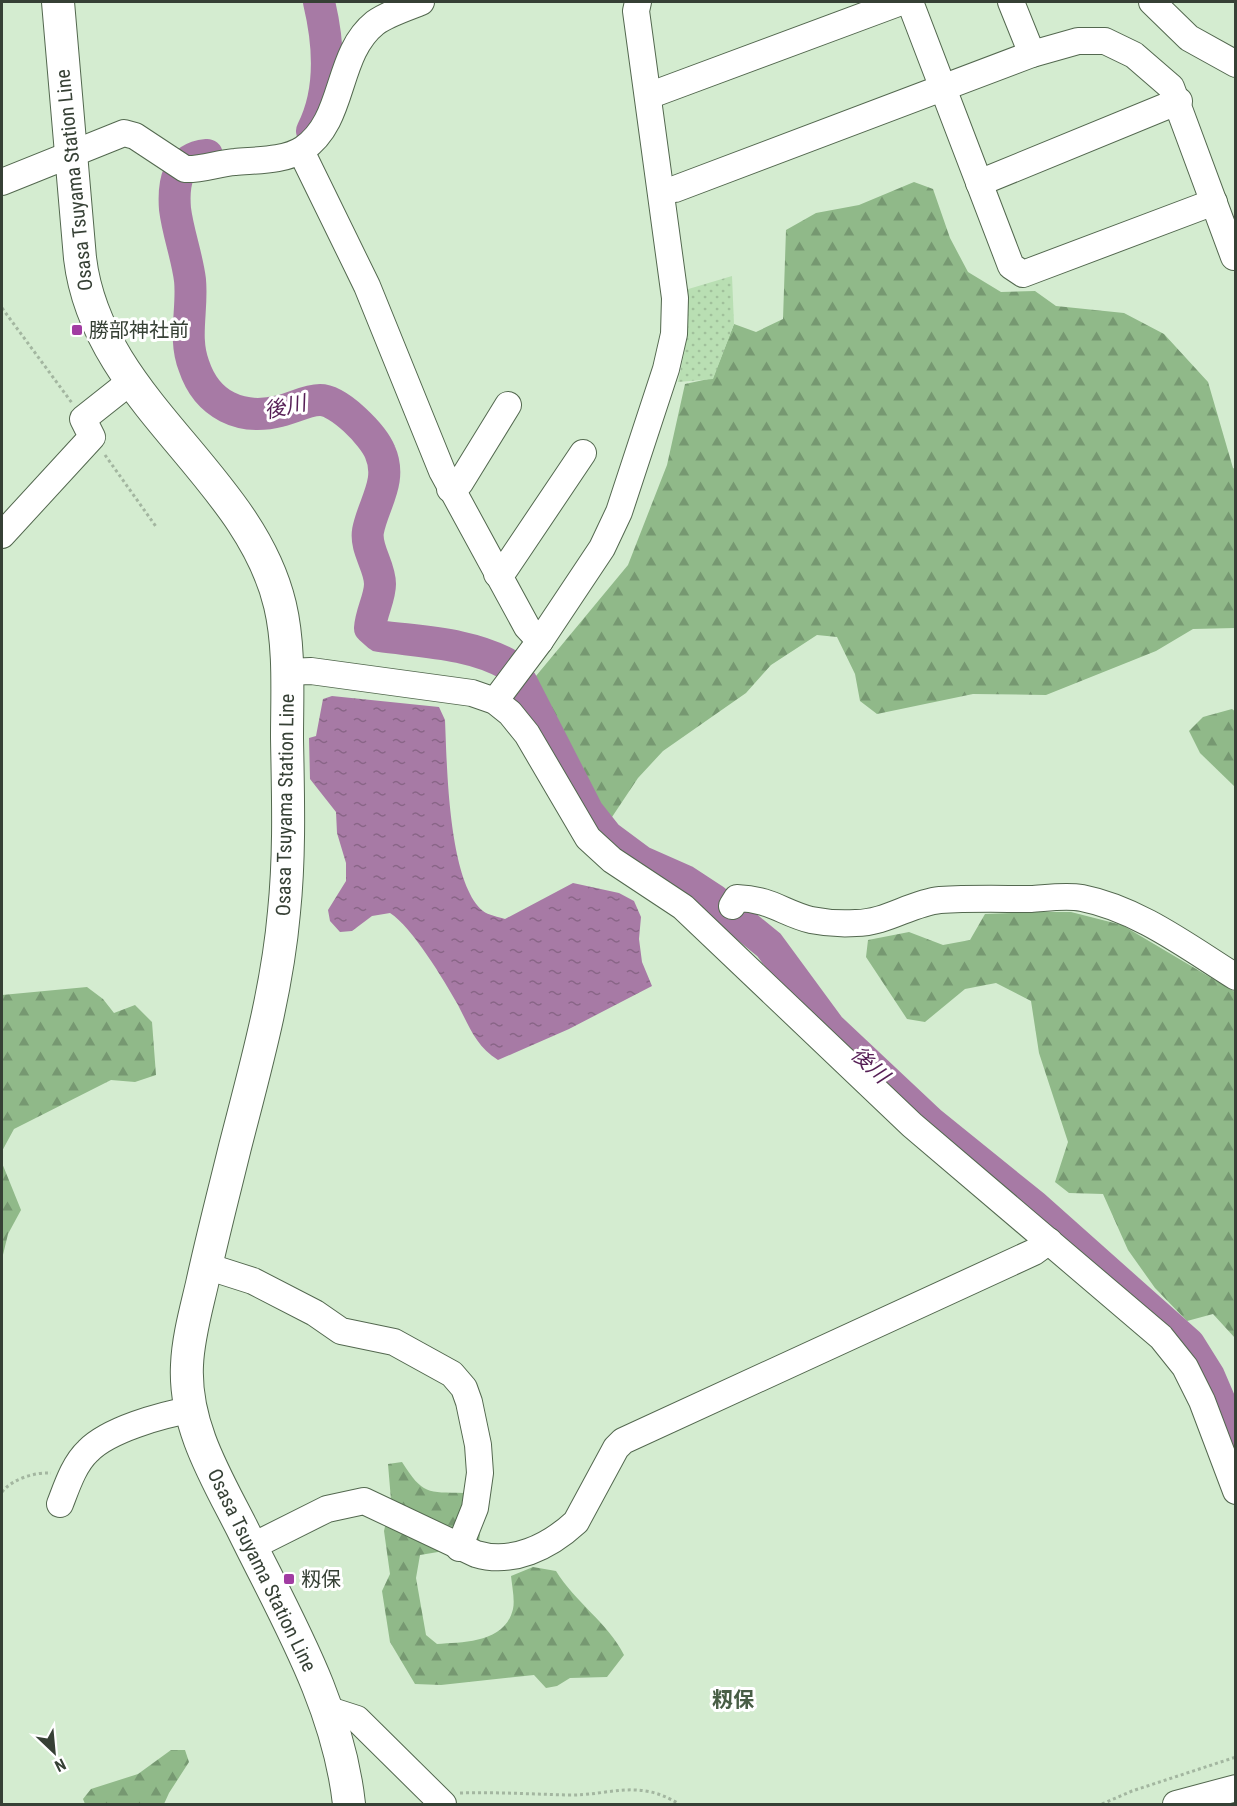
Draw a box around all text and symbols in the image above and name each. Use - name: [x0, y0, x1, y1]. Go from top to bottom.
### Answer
- street label: Osasa Tsuyama Station Line: [50, 68, 98, 292]
- place label: 勝部神社前: [89, 318, 189, 342]
- marker: 勝部神社前: [70, 323, 84, 337]
- water label: 後川: [262, 390, 310, 423]
- street label: Osasa Tsuyama Station Line: [271, 694, 299, 916]
- water label: 後川: [846, 1042, 895, 1089]
- street label: Osasa Tsuyama Station Line: [202, 1465, 322, 1675]
- place label: 籾保: [301, 1567, 341, 1591]
- marker: 籾保: [282, 1572, 296, 1586]
- district label: 籾保: [712, 1688, 755, 1712]
- north arrow: [24, 1722, 84, 1782]
- text: N: [52, 1754, 69, 1776]

